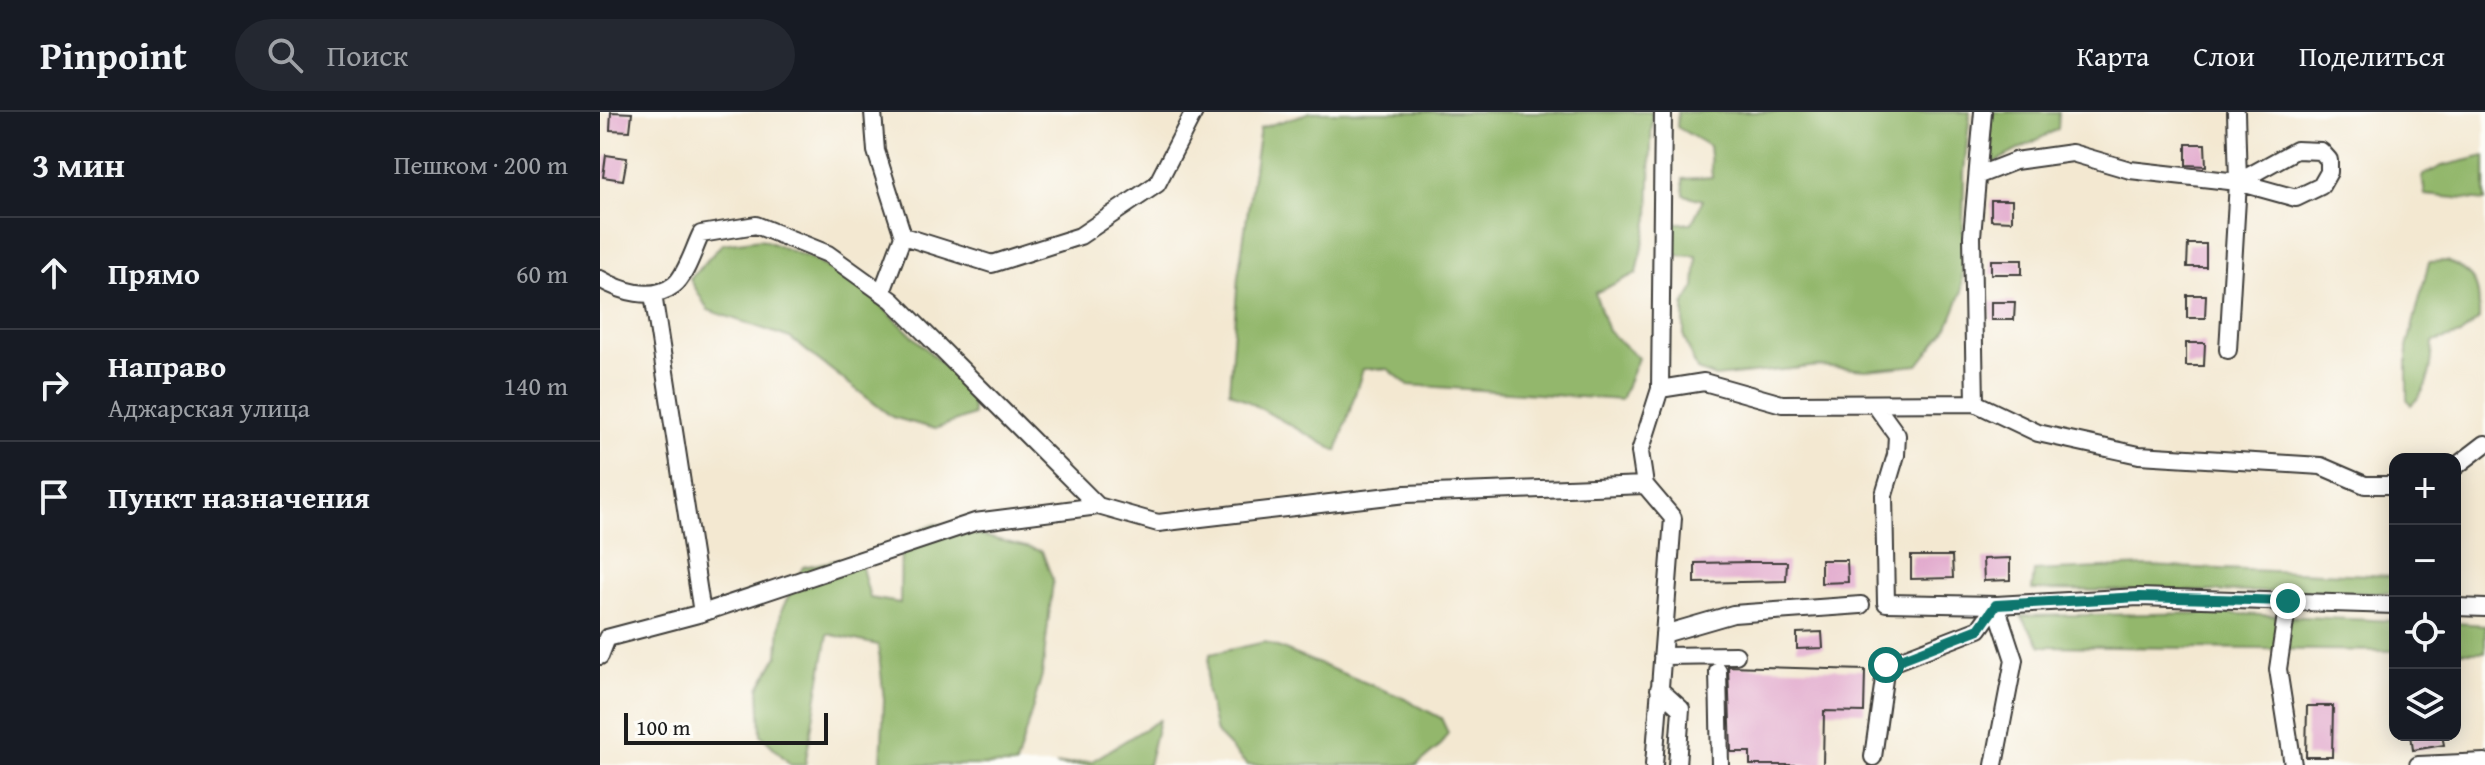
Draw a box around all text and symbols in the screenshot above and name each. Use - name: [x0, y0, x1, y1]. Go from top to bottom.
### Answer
- search box: [235, 19, 795, 91]
- text: Pinpoint: [40, 27, 187, 83]
- icon: search: [263, 33, 307, 77]
- text: Поиск: [327, 33, 408, 77]
- text: Карта: [2077, 35, 2149, 76]
- text: Слои: [2193, 35, 2255, 76]
- text: Поделиться: [2299, 35, 2445, 76]
- text: 3 мин: [32, 140, 125, 189]
- text: Пешком · 200 m: [394, 145, 568, 184]
- icon: ahead: [32, 251, 76, 295]
- text: Прямо: [108, 251, 200, 295]
- text: 60 m: [516, 254, 568, 293]
- text: Направо: [108, 344, 226, 388]
- icon: right: [32, 363, 76, 407]
- text: 140 m: [503, 366, 568, 405]
- text: Аджарская улица: [108, 388, 310, 427]
- map controls: [2389, 453, 2461, 741]
- button: +: [2389, 453, 2461, 525]
- icon: arrive: [32, 475, 76, 519]
- text: Пункт назначения: [108, 475, 370, 519]
- button: −: [2389, 525, 2461, 597]
- route end: [2270, 583, 2306, 619]
- button: locate: [2389, 597, 2461, 669]
- route start: [1868, 647, 1904, 683]
- button: layers: [2389, 669, 2461, 741]
- scale bar: [624, 709, 828, 745]
- text: 100 m: [636, 711, 691, 743]

